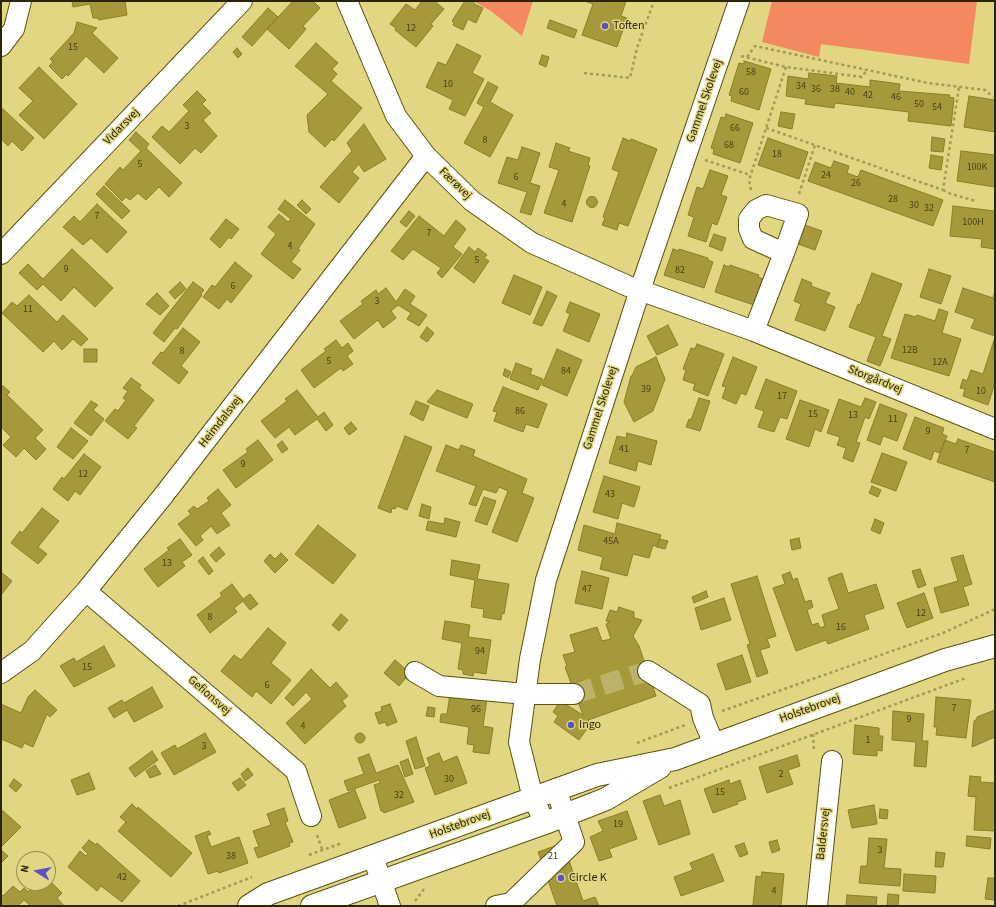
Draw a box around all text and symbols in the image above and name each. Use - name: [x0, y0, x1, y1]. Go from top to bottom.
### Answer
- place label: Toften: [613, 19, 645, 33]
- marker: Toften: [600, 21, 610, 31]
- house number: 12: [406, 23, 416, 35]
- house number: 15: [68, 42, 78, 54]
- street label: Gammel Skolevej: [684, 58, 726, 144]
- house number: 58: [746, 67, 756, 79]
- house number: 10: [443, 79, 453, 91]
- house number: 34: [796, 81, 806, 93]
- house number: 36: [811, 84, 821, 96]
- house number: 38: [830, 84, 840, 96]
- house number: 60: [739, 87, 749, 99]
- house number: 40: [845, 87, 855, 99]
- house number: 42: [863, 90, 873, 102]
- house number: 46: [891, 92, 901, 104]
- house number: 50: [914, 99, 924, 111]
- house number: 54: [932, 102, 942, 114]
- street label: Vidarsvej: [101, 106, 143, 148]
- house number: 3: [185, 121, 189, 133]
- house number: 66: [730, 123, 740, 135]
- house number: 8: [483, 135, 487, 147]
- house number: 68: [724, 140, 734, 152]
- house number: 18: [772, 149, 782, 161]
- house number: 5: [138, 159, 142, 171]
- house number: 100K: [967, 162, 987, 174]
- street label: Færøvej: [436, 165, 474, 203]
- house number: 24: [821, 170, 831, 182]
- house number: 6: [514, 172, 518, 184]
- house number: 26: [851, 178, 861, 190]
- house number: 28: [888, 194, 898, 206]
- house number: 4: [562, 199, 566, 211]
- house number: 30: [909, 200, 919, 212]
- house number: 32: [924, 203, 934, 215]
- house number: 7: [95, 211, 99, 223]
- house number: 100H: [962, 217, 984, 229]
- house number: 7: [427, 228, 431, 240]
- house number: 4: [288, 241, 292, 253]
- house number: 5: [475, 255, 479, 267]
- house number: 9: [64, 264, 68, 276]
- house number: 82: [675, 265, 685, 277]
- house number: 6: [231, 281, 235, 293]
- house number: 3: [375, 296, 379, 308]
- house number: 11: [23, 304, 33, 316]
- house number: 12B: [902, 345, 918, 357]
- house number: 8: [180, 346, 184, 358]
- house number: 5: [327, 356, 331, 368]
- house number: 12A: [932, 357, 948, 369]
- street label: Storgårdvej: [846, 363, 904, 397]
- street label: Gammel Skolevej: [581, 364, 621, 452]
- house number: 84: [561, 366, 571, 378]
- house number: 39: [641, 384, 651, 396]
- house number: 10: [976, 386, 986, 398]
- house number: 17: [777, 391, 787, 403]
- street label: Heimdalsvej: [196, 393, 246, 451]
- house number: 86: [515, 406, 525, 418]
- house number: 15: [808, 409, 818, 421]
- house number: 13: [848, 410, 858, 422]
- house number: 11: [888, 414, 898, 426]
- house number: 9: [926, 426, 930, 438]
- house number: 41: [619, 444, 629, 456]
- house number: 7: [965, 445, 969, 457]
- house number: 9: [241, 459, 245, 471]
- house number: 12: [78, 469, 88, 481]
- house number: 43: [605, 489, 615, 501]
- house number: 45A: [603, 536, 619, 548]
- house number: 13: [162, 558, 172, 570]
- house number: 47: [582, 584, 592, 596]
- house number: 12: [916, 608, 926, 620]
- house number: 8: [208, 612, 212, 624]
- house number: 16: [836, 622, 846, 634]
- house number: 94: [475, 646, 485, 658]
- house number: 15: [82, 662, 92, 674]
- street label: Gefionsvej: [185, 673, 233, 719]
- house number: 6: [265, 680, 269, 692]
- street label: Holstebrovej: [778, 691, 842, 727]
- house number: 7: [952, 703, 956, 715]
- house number: 96: [471, 704, 481, 716]
- house number: 9: [907, 714, 911, 726]
- place label: Ingo: [579, 718, 601, 732]
- marker: Ingo: [566, 720, 576, 730]
- house number: 4: [301, 721, 305, 733]
- house number: 1: [866, 735, 870, 747]
- house number: 3: [202, 741, 206, 753]
- house number: 2: [779, 769, 783, 781]
- house number: 30: [444, 774, 454, 786]
- house number: 15: [715, 787, 725, 799]
- house number: 32: [394, 790, 404, 802]
- street label: Holstebrovej: [428, 807, 492, 843]
- street label: Baldersvej: [814, 807, 834, 861]
- house number: 19: [613, 819, 623, 831]
- house number: 3: [878, 845, 882, 857]
- north arrow: [16, 851, 56, 891]
- house number: 38: [226, 851, 236, 863]
- house number: 21: [548, 851, 558, 863]
- text: N: [17, 864, 33, 874]
- place label: Circle K: [569, 871, 607, 885]
- house number: 42: [117, 872, 127, 884]
- marker: Circle K: [556, 873, 566, 883]
- house number: 4: [772, 886, 776, 898]

